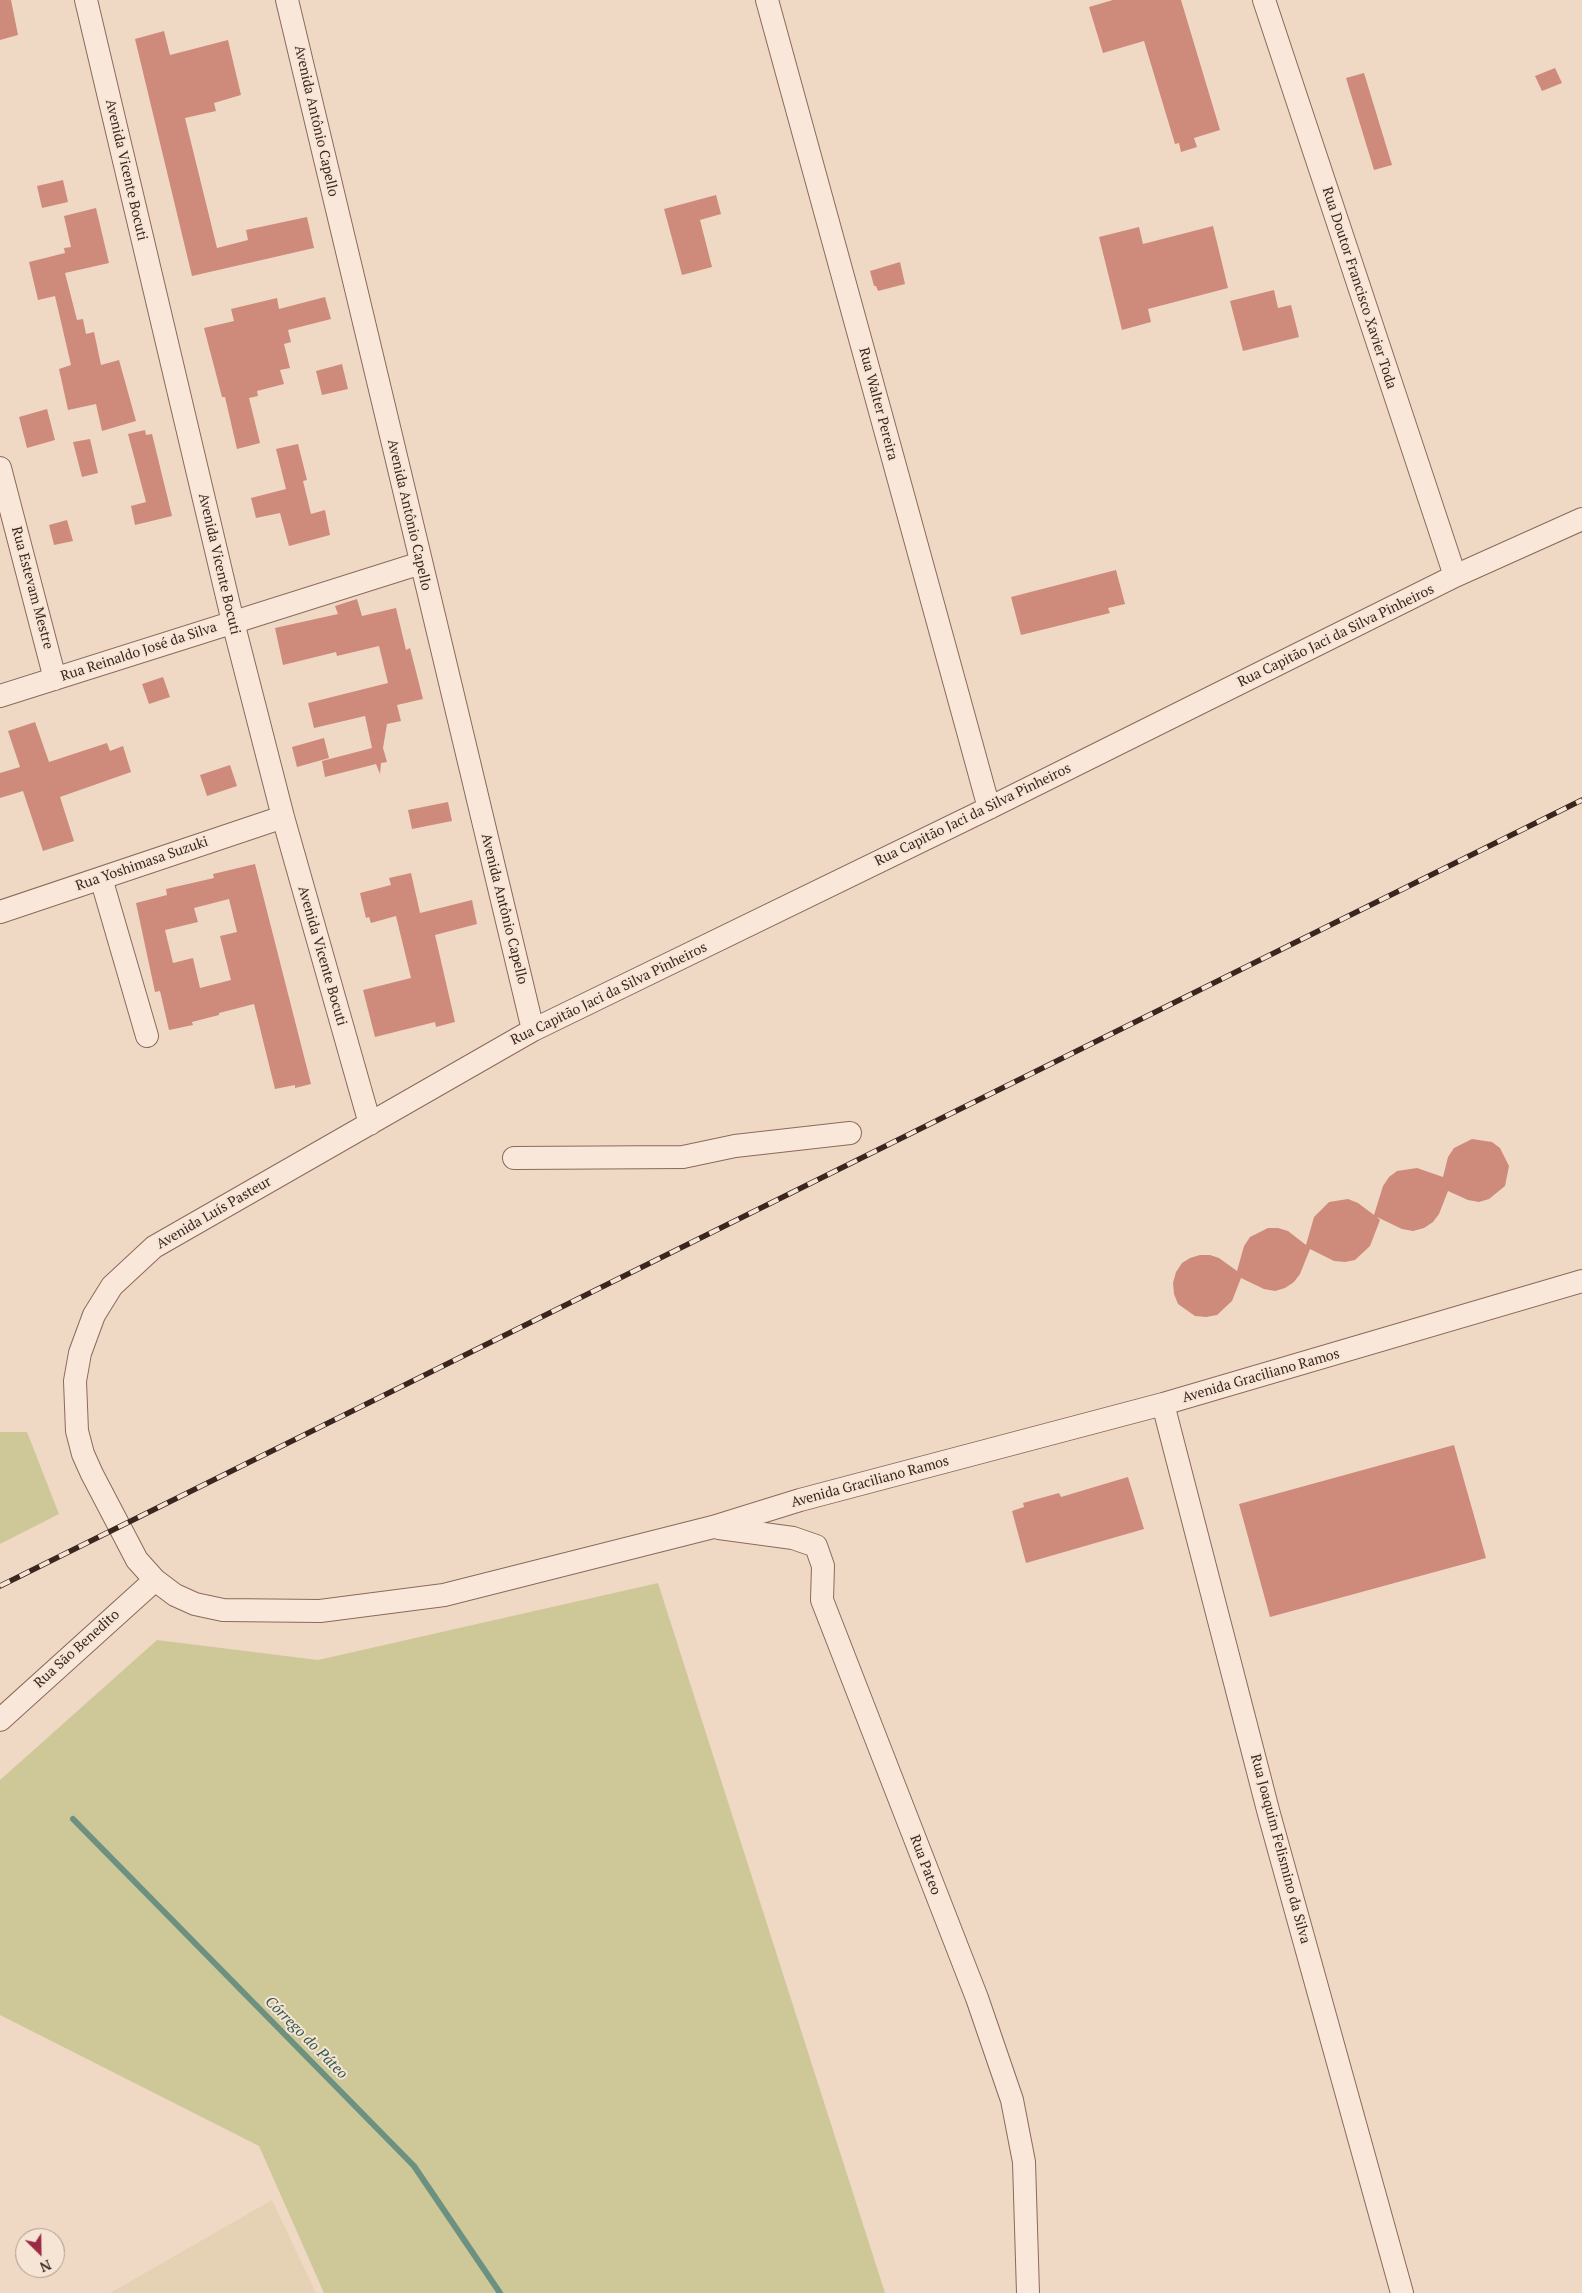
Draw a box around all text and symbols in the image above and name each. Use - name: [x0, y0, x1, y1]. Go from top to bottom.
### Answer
- street label: Avenida Antônio Capello: [290, 44, 342, 198]
- street label: Avenida Vicente Bocuti: [102, 98, 150, 242]
- street label: Rua Doutor Francisco Xavier Toda: [1318, 185, 1400, 391]
- street label: Rua Walter Pereira: [855, 346, 901, 462]
- street label: Avenida Antônio Capello: [383, 438, 435, 592]
- street label: Avenida Vicente Bocuti: [195, 492, 243, 636]
- street label: Rua Estevam Mestre: [8, 525, 56, 651]
- street label: Rua Capitão Jaci da Silva Pinheiros: [1235, 581, 1437, 691]
- street label: Rua Reinaldo José da Silva: [59, 619, 219, 685]
- street label: Rua Capitão Jaci da Silva Pinheiros: [872, 760, 1074, 870]
- street label: Avenida Antônio Capello: [477, 832, 531, 986]
- street label: Rua Yoshimasa Suzuki: [74, 833, 210, 895]
- street label: Avenida Vicente Bocuti: [294, 884, 350, 1028]
- street label: Rua Capitão Jaci da Silva Pinheiros: [508, 939, 710, 1049]
- street label: Avenida Luís Pasteur: [154, 1173, 274, 1253]
- street label: Avenida Graciliano Ramos: [1180, 1345, 1342, 1407]
- street label: Avenida Graciliano Ramos: [789, 1453, 951, 1511]
- street label: Rua São Benedito: [31, 1606, 123, 1692]
- street label: Rua Joaquim Felismino da Silva: [1247, 1752, 1313, 1946]
- street label: Rua Pateo: [906, 1833, 944, 1897]
- water label: Córrego do Páteo: [261, 1993, 351, 2083]
- north arrow: [15, 2228, 65, 2278]
- text: N: [37, 2256, 54, 2277]

